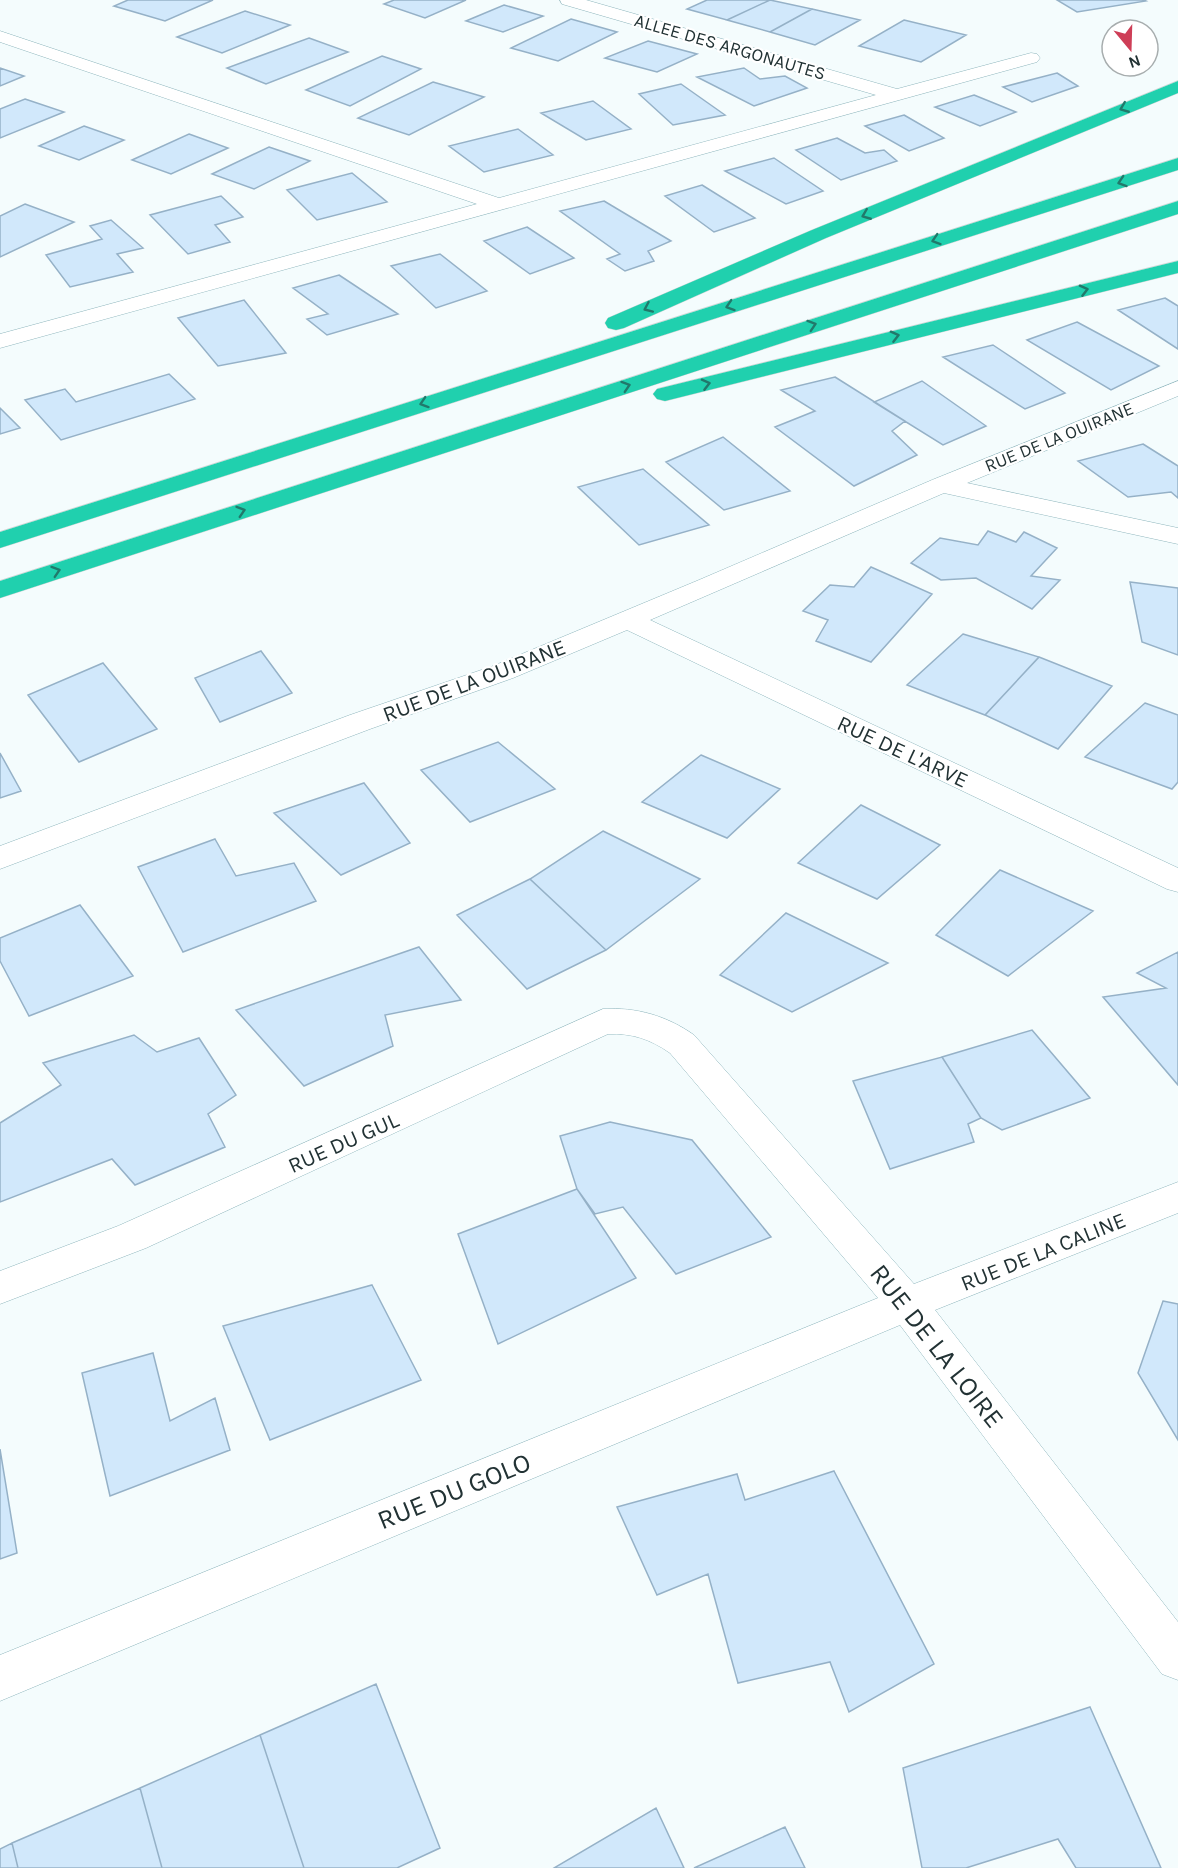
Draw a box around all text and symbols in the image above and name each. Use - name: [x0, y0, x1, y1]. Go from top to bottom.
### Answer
- street label: ALLEE DES ARGONAUTES: [632, 9, 828, 85]
- north arrow: [1100, 18, 1160, 78]
- text: N: [1126, 51, 1143, 73]
- one-way arrow: [1119, 101, 1130, 113]
- one-way arrow: [1117, 174, 1128, 187]
- one-way arrow: [861, 208, 872, 220]
- one-way arrow: [931, 233, 942, 246]
- one-way arrow: [1079, 285, 1089, 298]
- one-way arrow: [725, 299, 736, 311]
- one-way arrow: [644, 301, 655, 313]
- one-way arrow: [806, 320, 817, 333]
- one-way arrow: [889, 331, 899, 344]
- one-way arrow: [700, 378, 710, 391]
- one-way arrow: [620, 380, 631, 393]
- one-way arrow: [419, 396, 430, 408]
- street label: RUE DE LA OUIRANE: [981, 397, 1137, 477]
- one-way arrow: [235, 505, 246, 518]
- one-way arrow: [50, 566, 61, 579]
- street label: RUE DE LA OUIRANE: [379, 634, 570, 728]
- street label: RUE DE L'ARVE: [833, 710, 972, 794]
- street label: RUE DU GUL: [284, 1107, 403, 1179]
- street label: RUE DE LA CALINE: [957, 1207, 1130, 1297]
- street label: RUE DE LA LOIRE: [863, 1258, 1011, 1434]
- street label: RUE DU GOLO: [373, 1446, 535, 1536]

